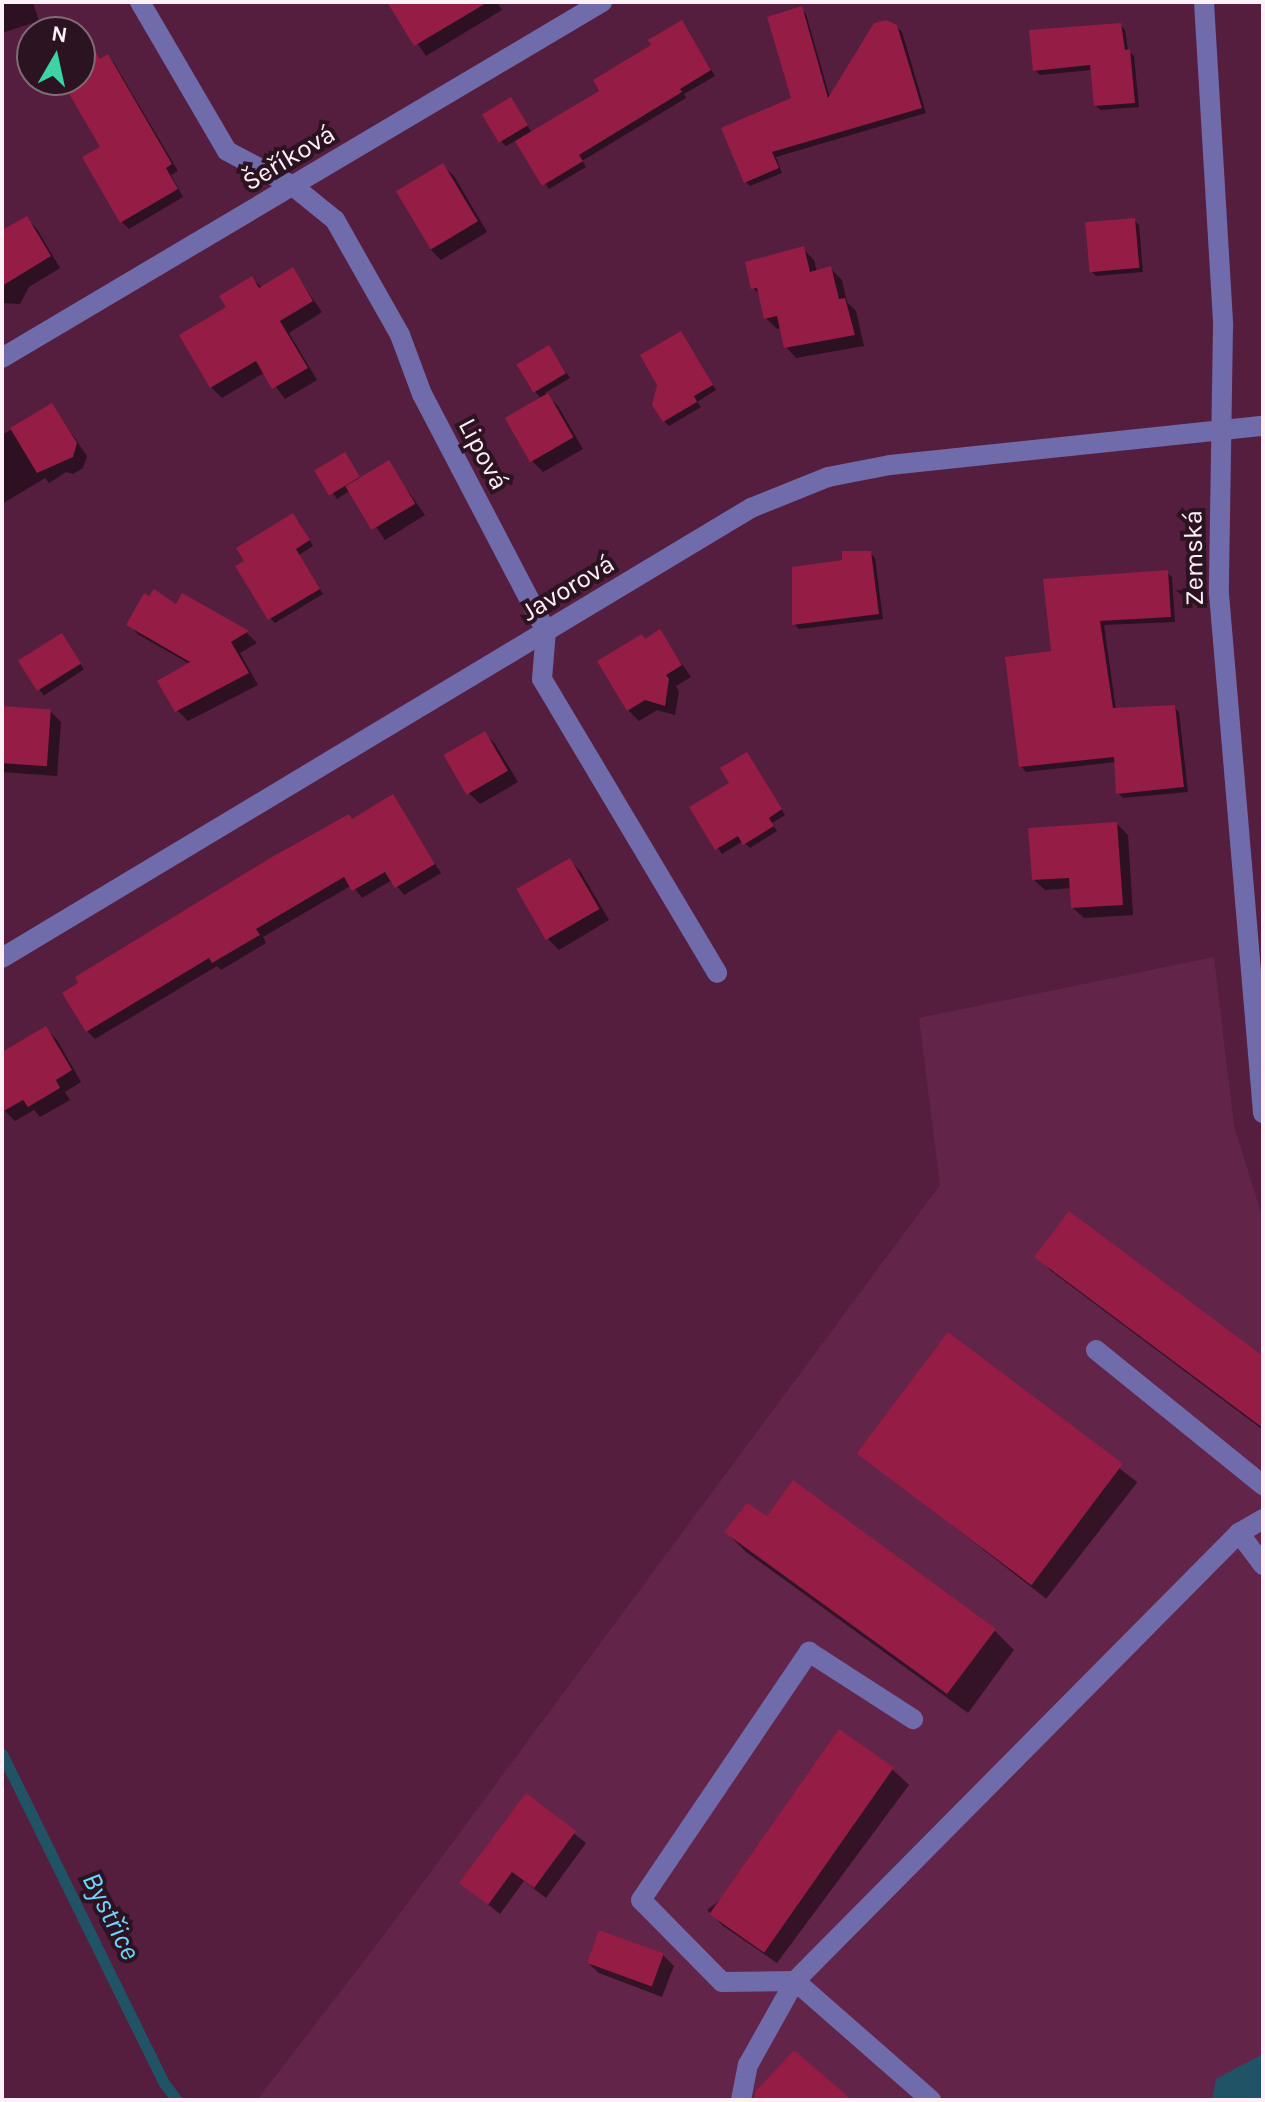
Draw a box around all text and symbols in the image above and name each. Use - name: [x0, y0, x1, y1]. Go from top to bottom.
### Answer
- north arrow: [16, 16, 96, 96]
- text: N: [50, 20, 69, 48]
- street label: Šeříková: [237, 118, 341, 198]
- street label: Lipová: [451, 413, 515, 495]
- street label: Zemská: [1178, 510, 1210, 606]
- street label: Javorová: [516, 548, 620, 628]
- water label: Bystřice: [75, 1867, 147, 1965]

